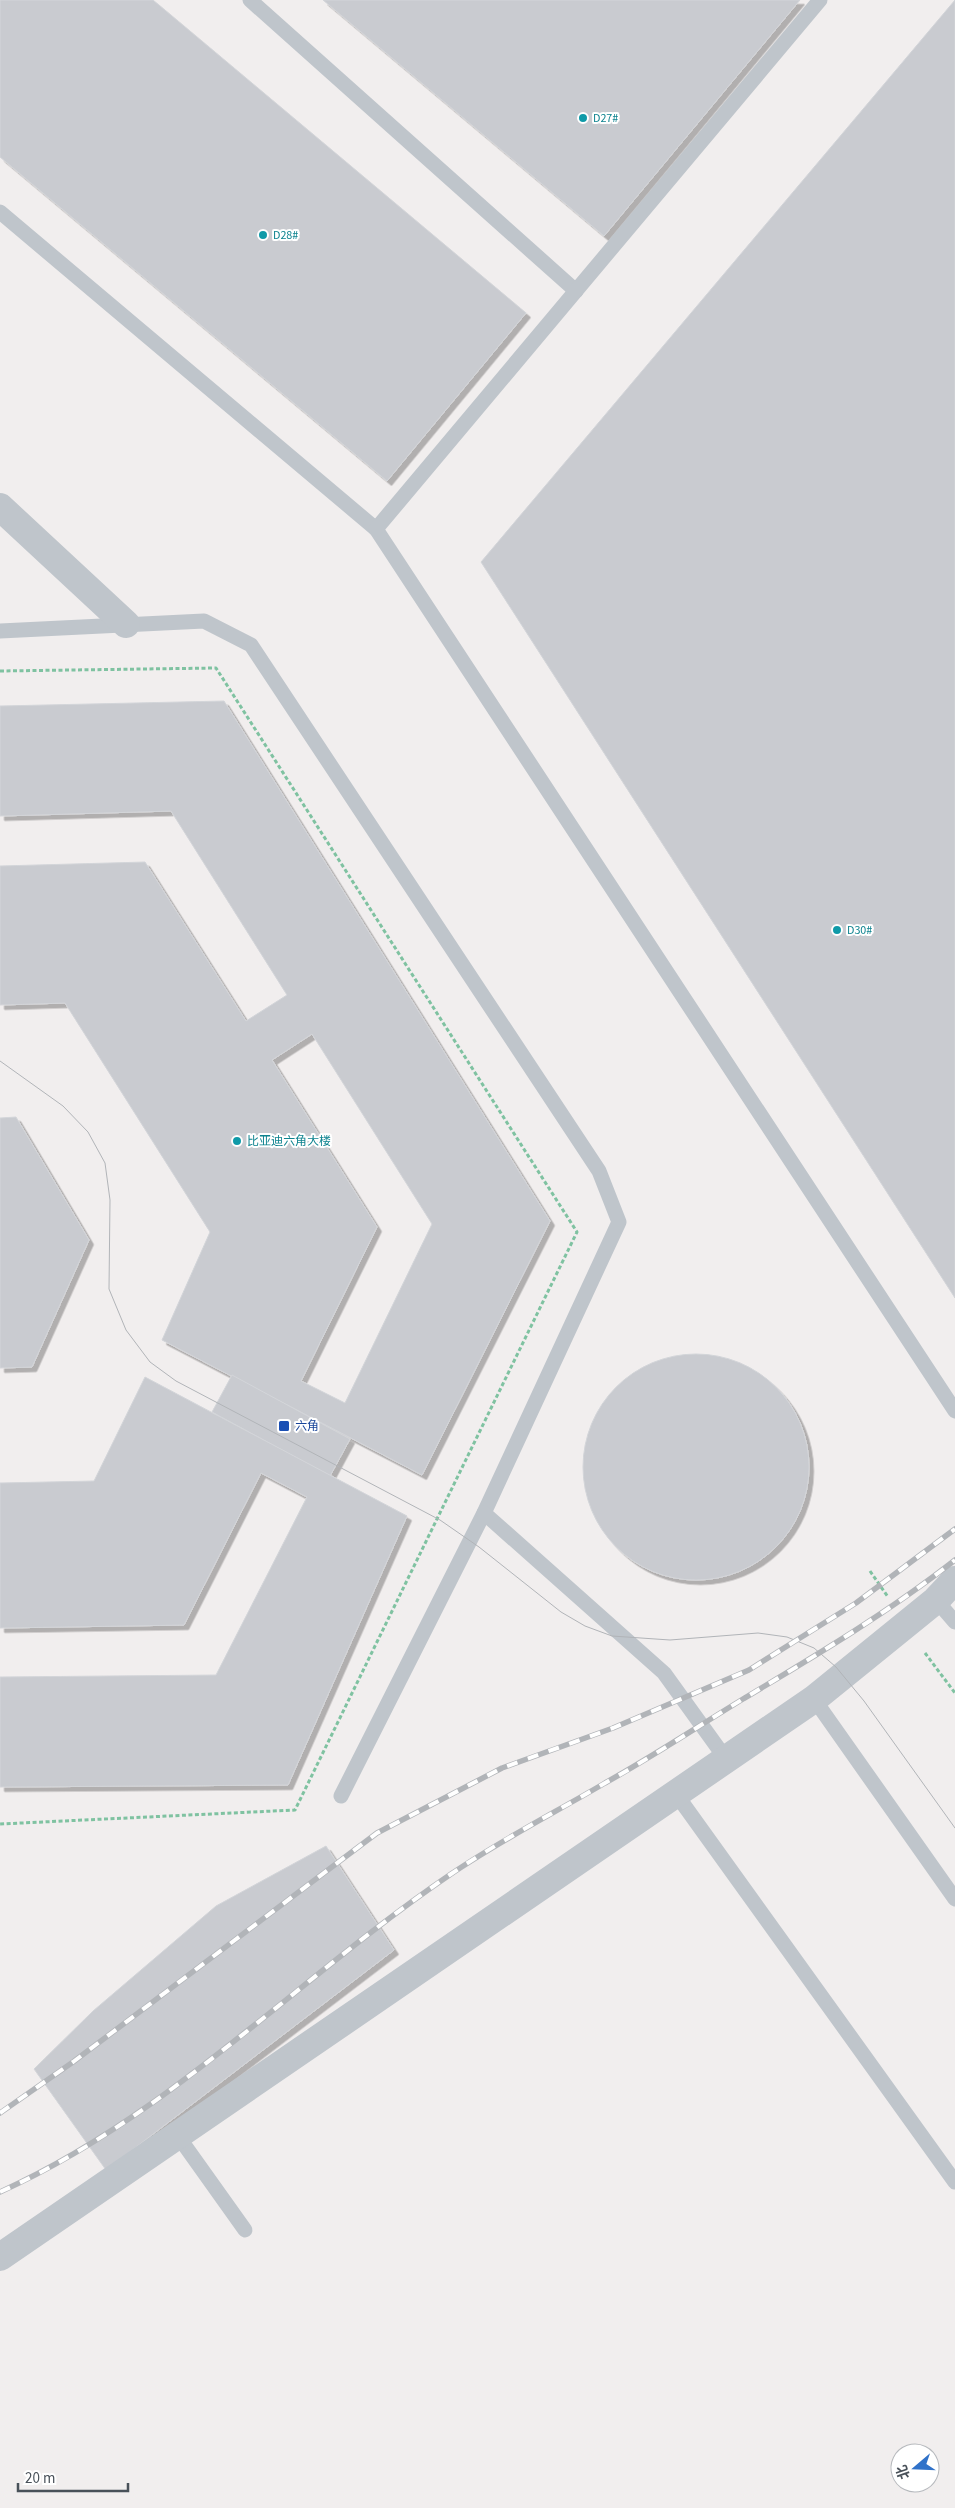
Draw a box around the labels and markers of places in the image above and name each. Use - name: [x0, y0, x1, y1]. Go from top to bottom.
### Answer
- place label: D27#: [593, 110, 618, 127]
- marker: D27#: [577, 112, 589, 124]
- place label: D28#: [273, 227, 298, 244]
- marker: D28#: [257, 229, 269, 241]
- place label: D30#: [847, 922, 872, 939]
- marker: D30#: [831, 924, 843, 936]
- place label: 比亚迪六角大楼: [247, 1133, 331, 1150]
- marker: 比亚迪六角大楼: [231, 1135, 243, 1147]
- place label: 六角: [295, 1418, 319, 1435]
- marker: 六角: [277, 1419, 291, 1433]

